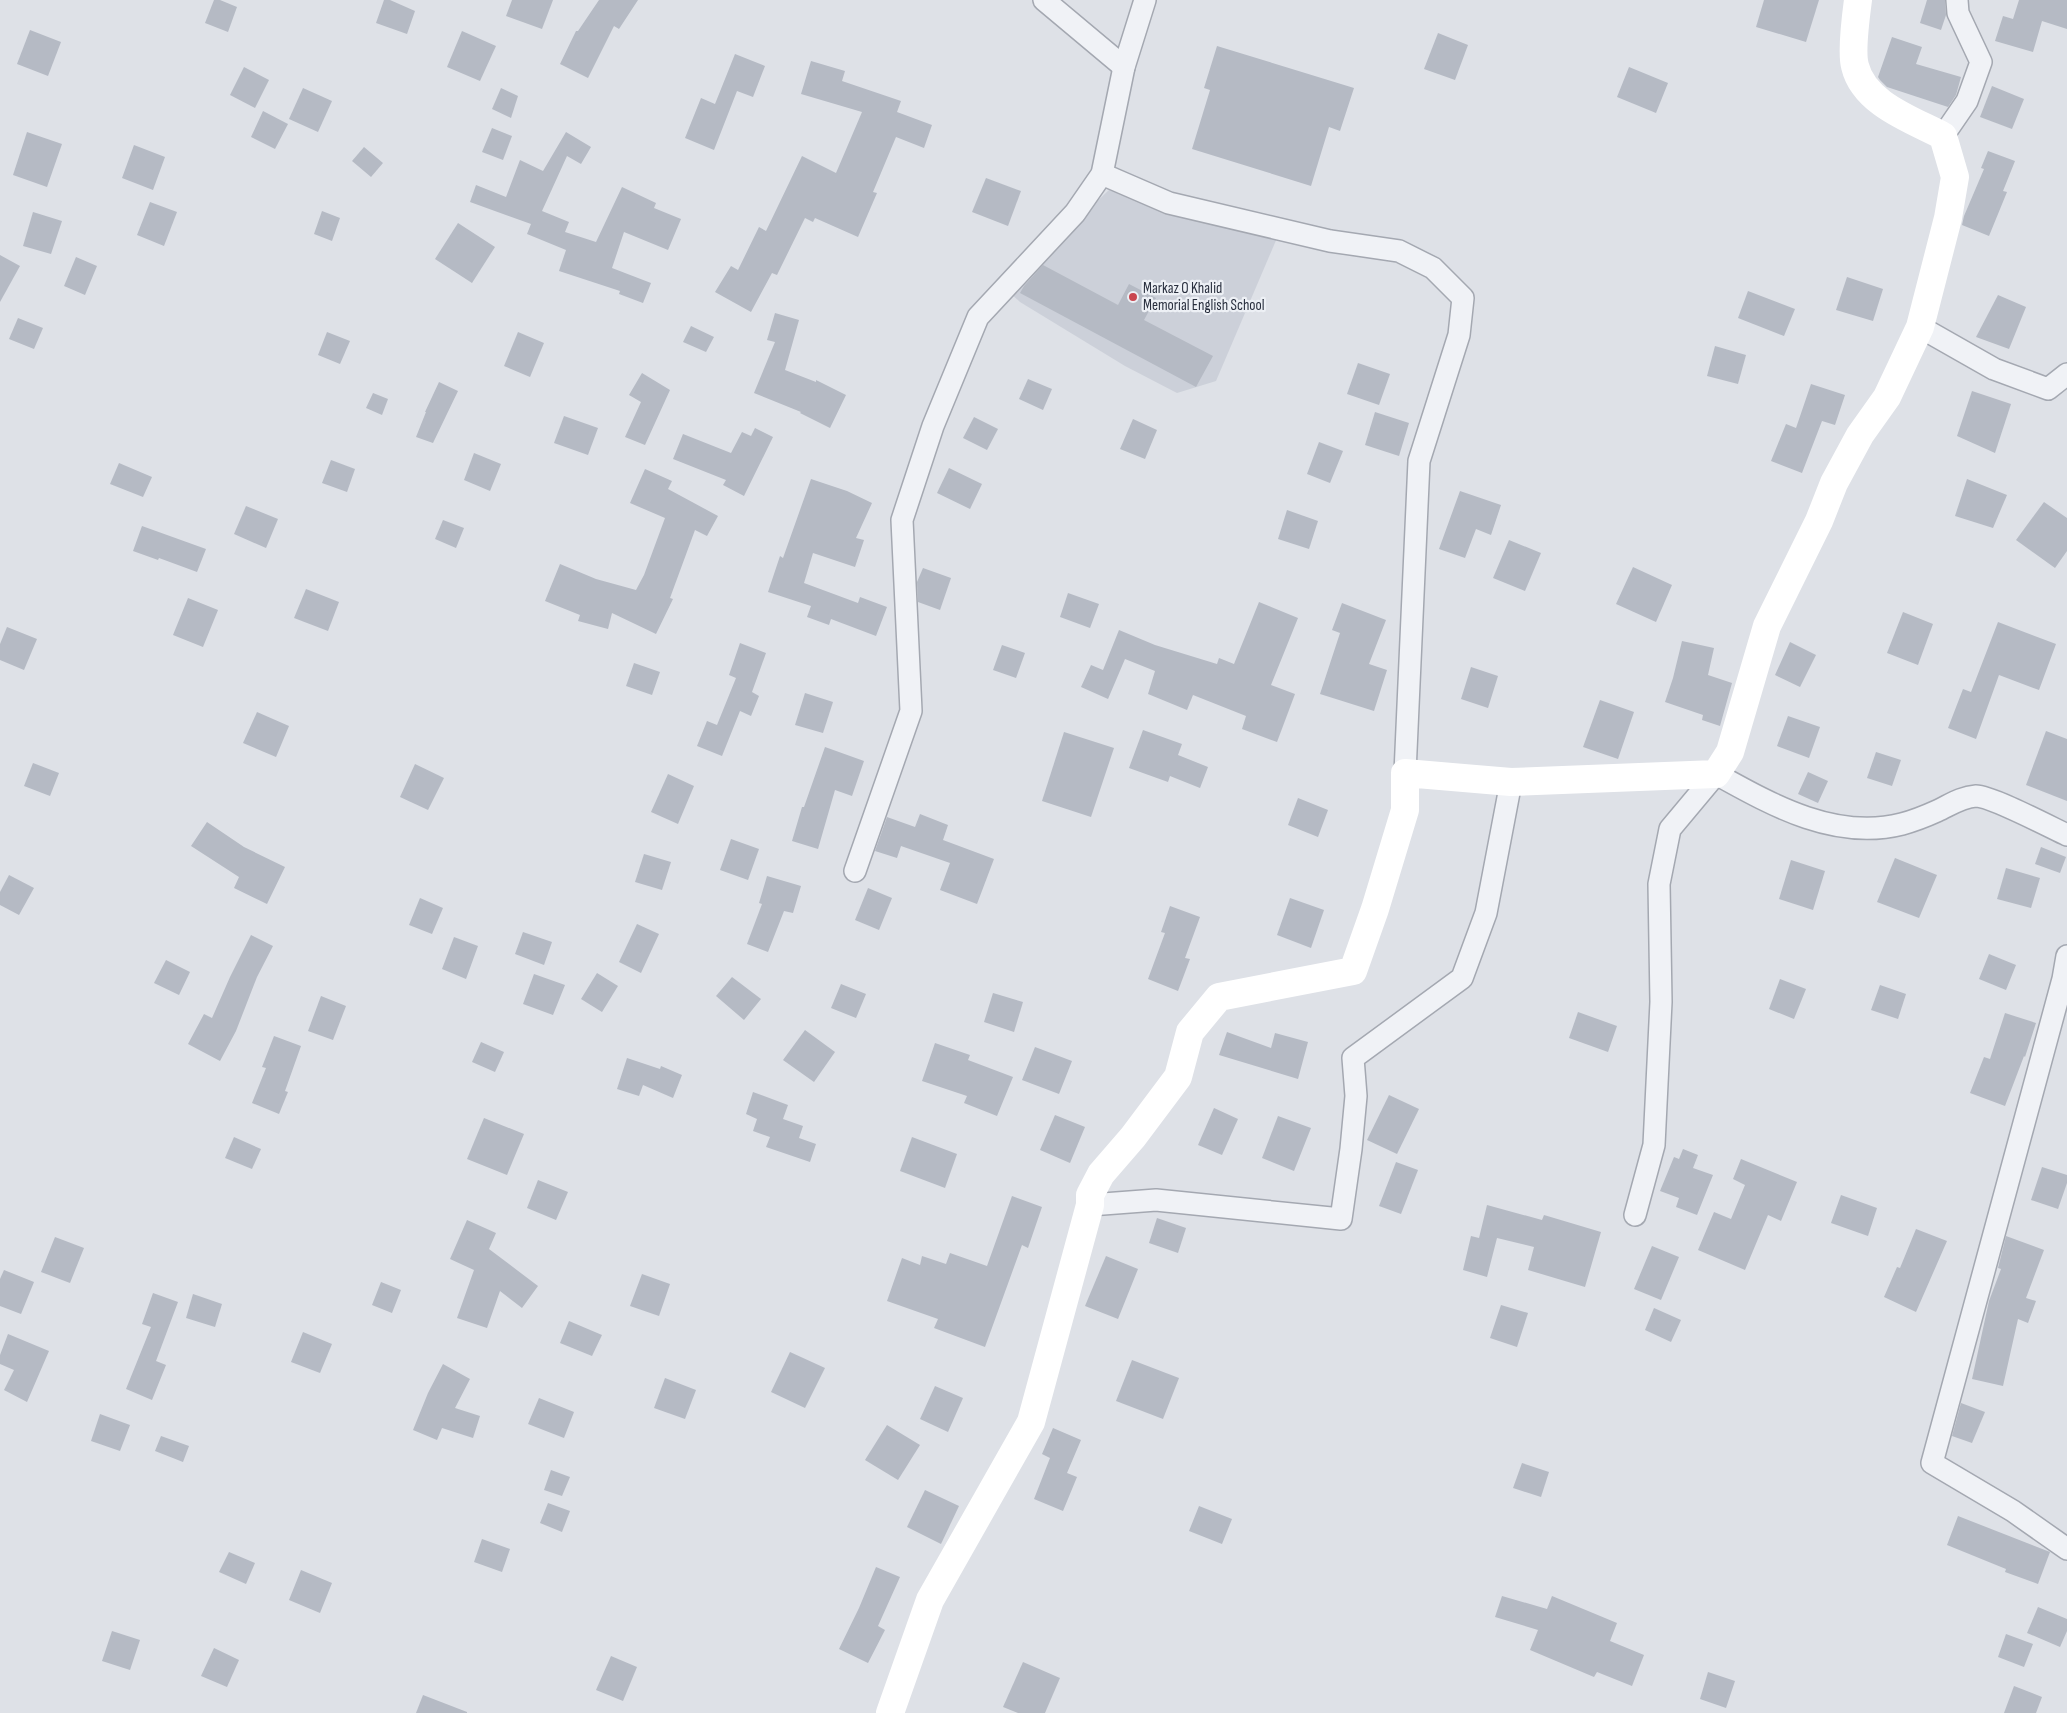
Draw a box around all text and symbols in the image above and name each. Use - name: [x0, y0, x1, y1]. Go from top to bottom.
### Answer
- place label: Markaz O Khalid Memorial English School: [1143, 279, 1265, 315]
- marker: Markaz O Khalid Memorial English School: [1127, 291, 1139, 303]

